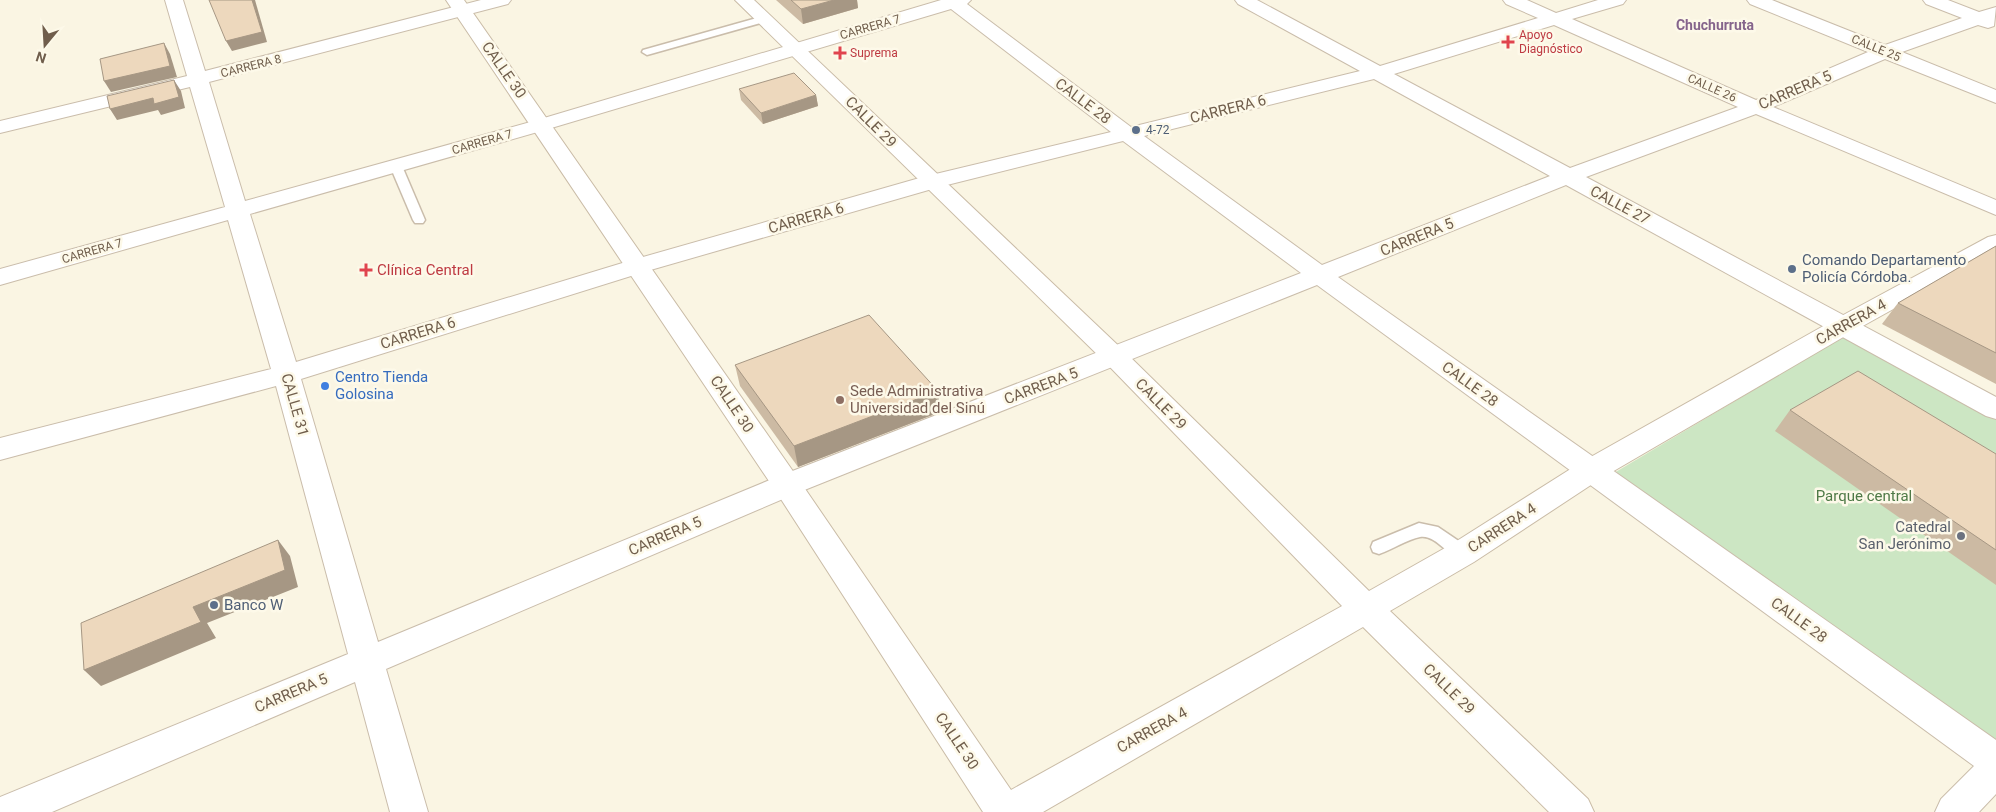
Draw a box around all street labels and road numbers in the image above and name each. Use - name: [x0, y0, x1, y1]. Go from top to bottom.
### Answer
- street label: CARRERA 7: [838, 12, 902, 42]
- street label: CALLE 25: [1849, 32, 1903, 64]
- street label: CALLE 30: [478, 38, 530, 102]
- street label: CARRERA 8: [219, 52, 283, 80]
- street label: CARRERA 5: [1756, 67, 1834, 113]
- street label: CALLE 26: [1685, 71, 1739, 105]
- street label: CALLE 28: [1052, 74, 1114, 128]
- street label: CARRERA 6: [1188, 91, 1268, 127]
- street label: CALLE 29: [842, 93, 900, 151]
- street label: CARRERA 7: [450, 127, 514, 157]
- street label: CALLE 27: [1587, 182, 1653, 228]
- street label: CARRERA 6: [766, 199, 846, 237]
- street label: CARRERA 5: [1378, 214, 1456, 260]
- street label: CARRERA 7: [60, 236, 124, 266]
- street label: CARRERA 4: [1813, 295, 1890, 349]
- street label: CARRERA 6: [378, 313, 458, 353]
- street label: CALLE 28: [1438, 358, 1502, 410]
- street label: CARRERA 5: [1001, 364, 1081, 408]
- street label: CALLE 31: [277, 371, 313, 439]
- street label: CALLE 30: [706, 372, 758, 436]
- street label: CALLE 29: [1132, 375, 1190, 433]
- street label: CARRERA 4: [1464, 499, 1540, 557]
- street label: CARRERA 5: [626, 513, 704, 559]
- street label: CALLE 28: [1767, 594, 1831, 646]
- street label: CALLE 29: [1419, 660, 1479, 718]
- street label: CARRERA 5: [252, 670, 330, 716]
- street label: CARRERA 4: [1114, 703, 1191, 757]
- street label: CALLE 30: [931, 709, 983, 773]

